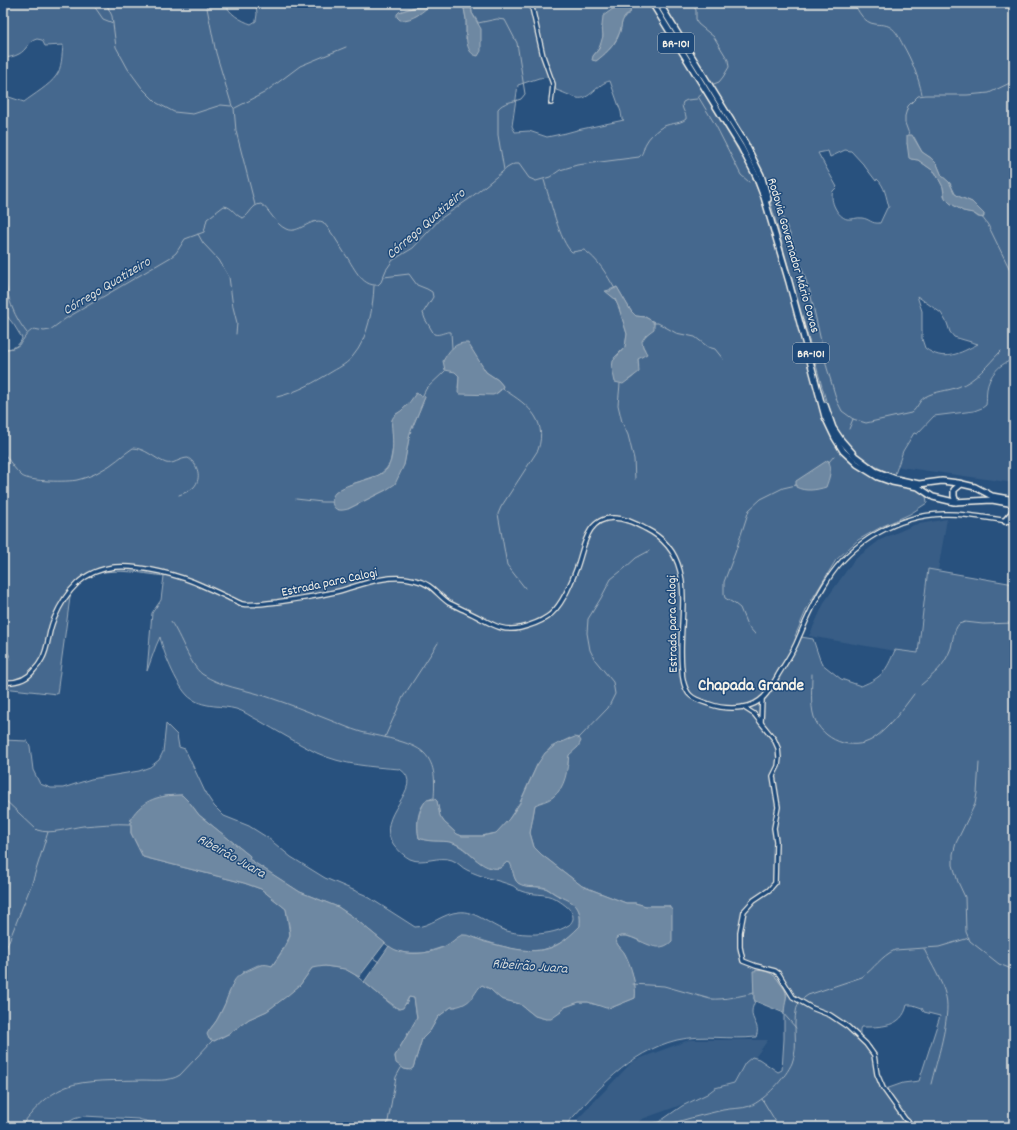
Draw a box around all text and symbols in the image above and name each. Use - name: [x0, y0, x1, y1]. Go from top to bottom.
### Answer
- road number: BR-101: [658, 33, 694, 53]
- street label: Rodovia Governador Mário Covas: [761, 176, 824, 335]
- water label: Córrego Quatizeiro: [382, 184, 471, 265]
- water label: Córrego Quatizeiro: [59, 252, 155, 321]
- road number: BR-101: [793, 343, 829, 363]
- street label: Estrada para Calogi: [280, 564, 380, 603]
- street label: Estrada para Calogi: [663, 574, 684, 673]
- district label: Chapada Grande: [698, 675, 805, 699]
- water label: Ribeirão Juara: [193, 830, 270, 884]
- water label: Ribeirão Juara: [492, 954, 570, 980]

